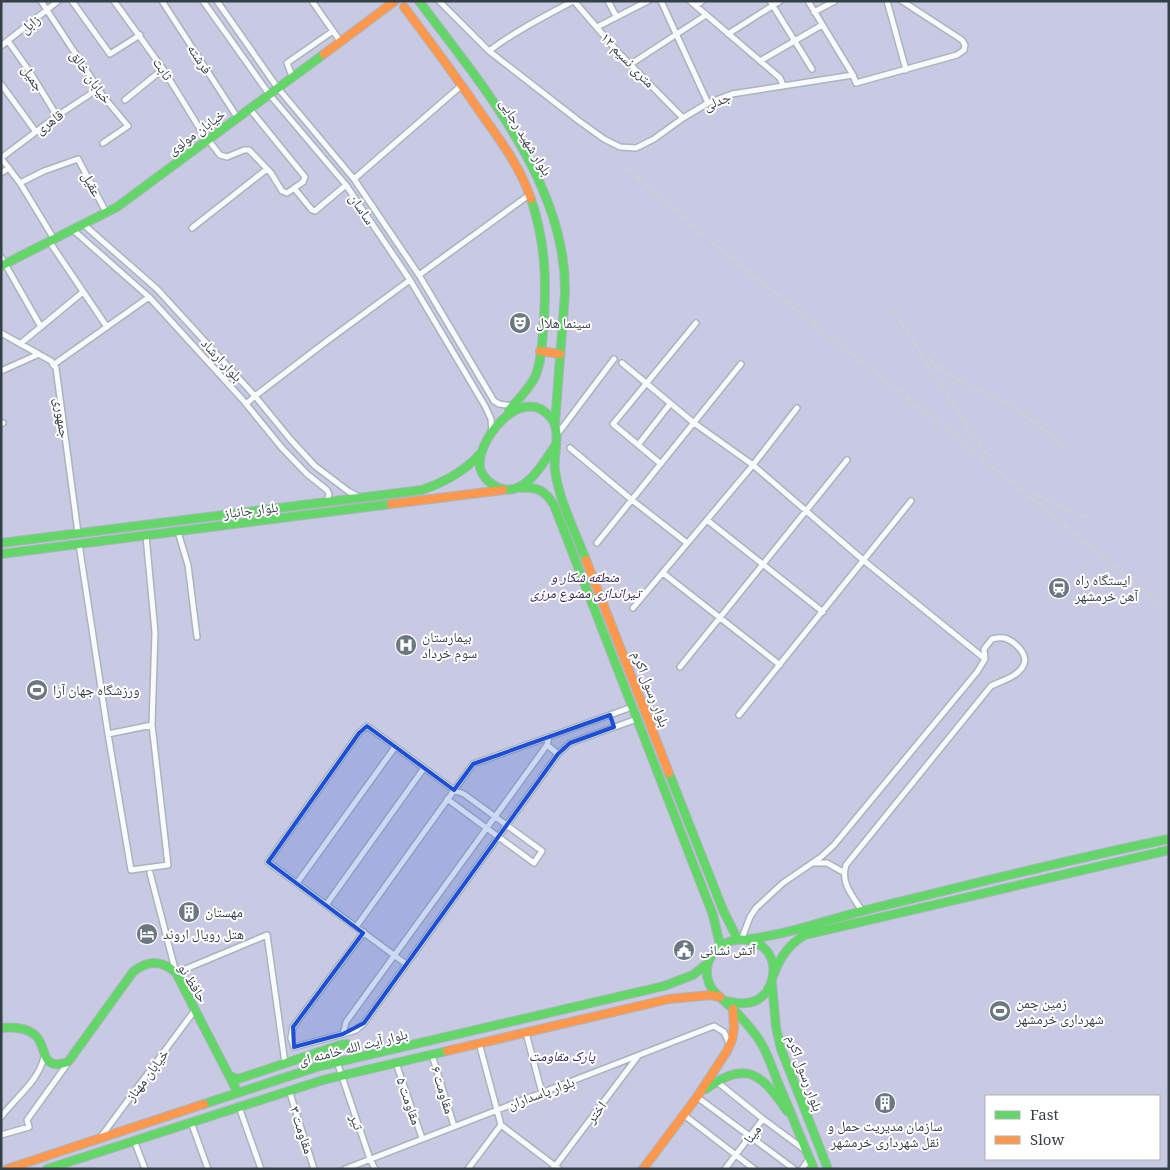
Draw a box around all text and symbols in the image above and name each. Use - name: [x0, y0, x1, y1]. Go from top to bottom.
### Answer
- street label: زابل: [16, 10, 47, 41]
- street label: ۱۲ متری نسیم: [594, 28, 660, 95]
- street label: فرشته: [180, 40, 217, 80]
- street label: خیابان خالق: [62, 46, 117, 110]
- street label: ثابت: [145, 54, 178, 87]
- street label: جمیل: [14, 61, 49, 97]
- street label: جدلی: [700, 86, 735, 119]
- street label: بلوار شهید رجایی: [492, 94, 557, 182]
- street label: خیابان مولوی: [163, 104, 232, 163]
- street label: قاهری: [31, 105, 70, 142]
- street label: عقیل: [74, 168, 107, 202]
- street label: ساسان: [341, 189, 380, 231]
- theatre icon: سینما هلال: [508, 311, 532, 335]
- place label: سینما هلال: [536, 313, 591, 337]
- street label: بلوار ارشاد: [194, 334, 247, 389]
- street label: جمهوری: [45, 396, 75, 440]
- street label: بلوار جانباز: [221, 497, 280, 527]
- park label: منطقه شکار و تیراندازی ممنوع مرزی: [530, 567, 643, 607]
- place label: ایستگاه راه آهن خرمشهر: [1074, 570, 1138, 610]
- station icon: ایستگاه راه آهن خرمشهر: [1047, 576, 1071, 600]
- place label: بیمارستان سوم خرداد: [422, 627, 477, 667]
- hospital icon: بیمارستان سوم خرداد: [394, 633, 418, 657]
- street label: بلوار رسول اکرم: [624, 648, 675, 731]
- sports icon: ورزشگاه جهان آرا: [25, 678, 49, 702]
- place label: ورزشگاه جهان آرا: [53, 680, 140, 704]
- building icon: مهستان: [177, 900, 201, 924]
- place label: مهستان: [205, 902, 243, 926]
- hotel icon: هتل رویال اروند: [135, 922, 159, 946]
- place label: هتل رویال اروند: [163, 924, 244, 948]
- public building icon: آتش نشانی: [672, 938, 696, 962]
- place label: آتش نشانی: [700, 940, 756, 964]
- street label: حافظ نو: [170, 960, 213, 1009]
- place label: زمین چمن شهرداری خرمشهر: [1015, 993, 1104, 1033]
- sports icon: زمین چمن شهرداری خرمشهر: [988, 999, 1012, 1023]
- street label: بلوار آیت الله خامنه ای: [296, 1024, 411, 1074]
- street label: بلوار رسول اکرم: [778, 1032, 828, 1115]
- street label: خیابان مهناز: [120, 1045, 177, 1109]
- park label: پارک مقاومت: [529, 1046, 596, 1070]
- street label: مقاومت ۶: [422, 1064, 460, 1118]
- street label: بلوار پاسداران: [505, 1072, 579, 1118]
- street label: مقاومت ۵: [388, 1075, 426, 1129]
- building icon: سازمان مدیریت حمل و نقل شهرداری خرمشهر: [873, 1091, 897, 1115]
- legend: [985, 1095, 1160, 1160]
- street label: اختر: [581, 1097, 614, 1130]
- street label: مقاومت ۳: [281, 1104, 319, 1158]
- text: Fast: [1030, 1104, 1059, 1130]
- street label: تیر: [341, 1110, 369, 1134]
- place label: سازمان مدیریت حمل و نقل شهرداری خرمشهر: [828, 1116, 942, 1156]
- street label: مینا: [738, 1120, 769, 1150]
- text: Slow: [1030, 1129, 1064, 1155]

